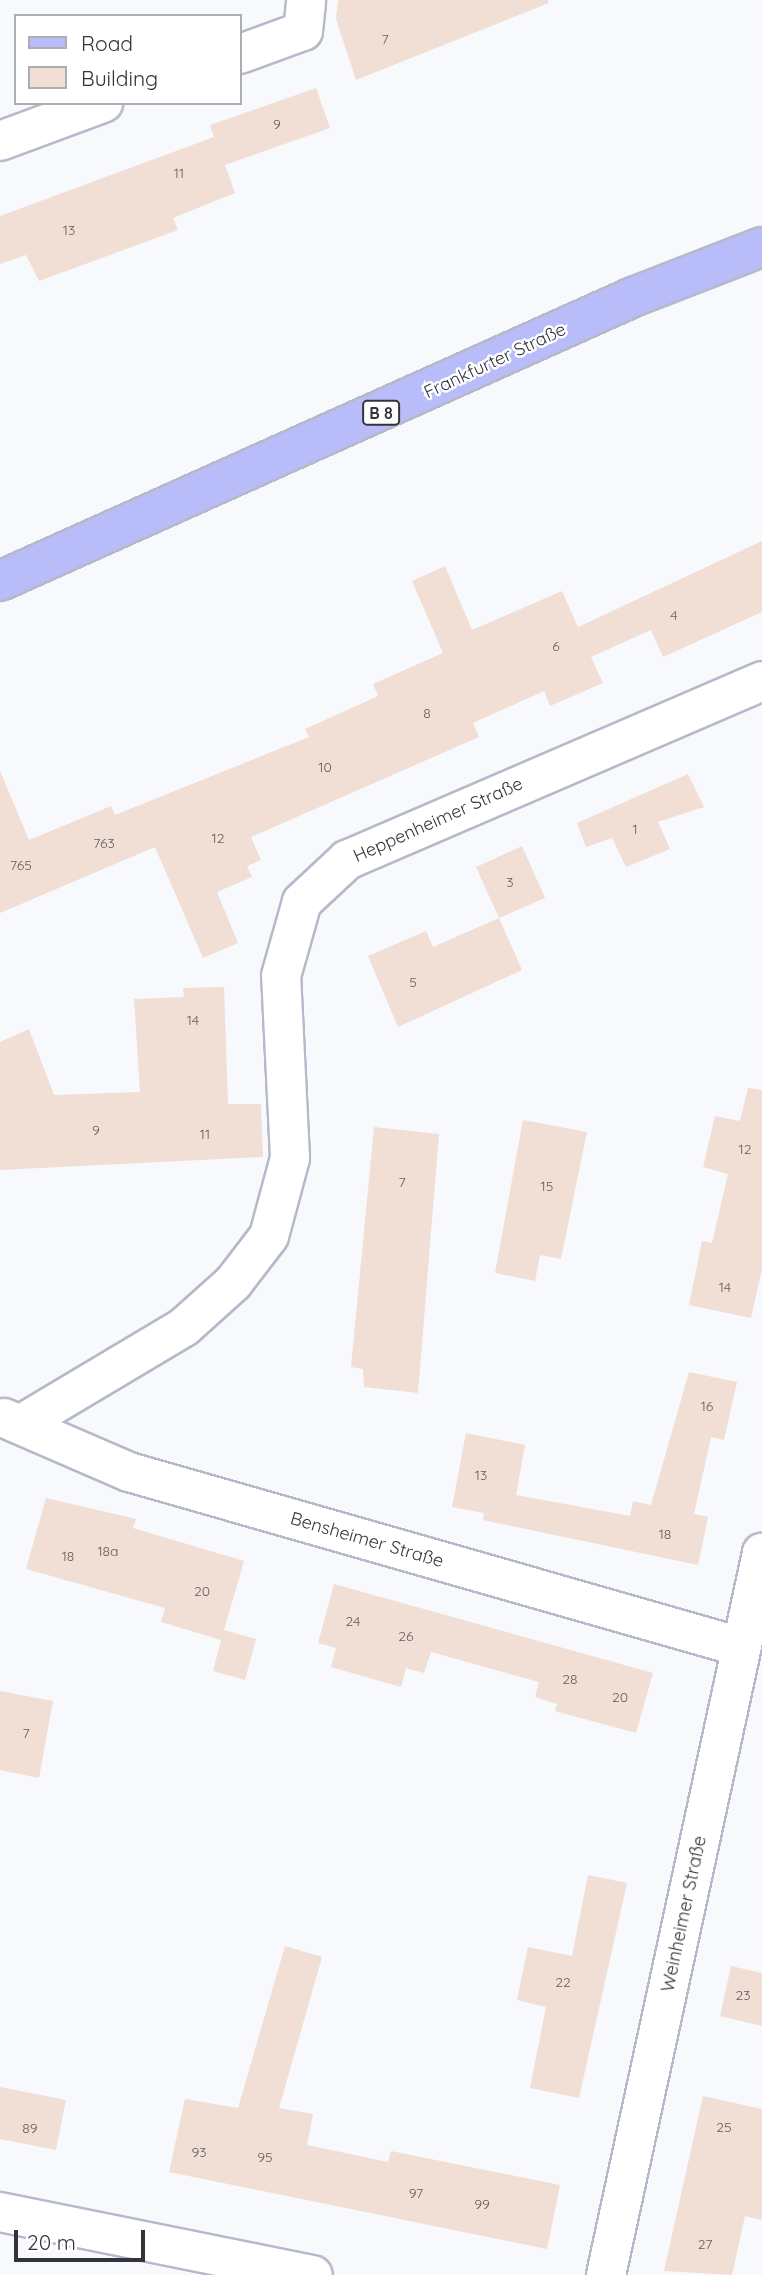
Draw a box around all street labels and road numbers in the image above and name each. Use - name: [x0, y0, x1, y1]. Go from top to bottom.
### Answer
- street label: Frankfurter Straße: [421, 319, 569, 403]
- road number: B 8: [362, 400, 400, 426]
- street label: Heppenheimer Straße: [350, 773, 526, 867]
- street label: Bensheimer Straße: [288, 1508, 446, 1572]
- street label: Weinheimer Straße: [657, 1834, 711, 1994]

